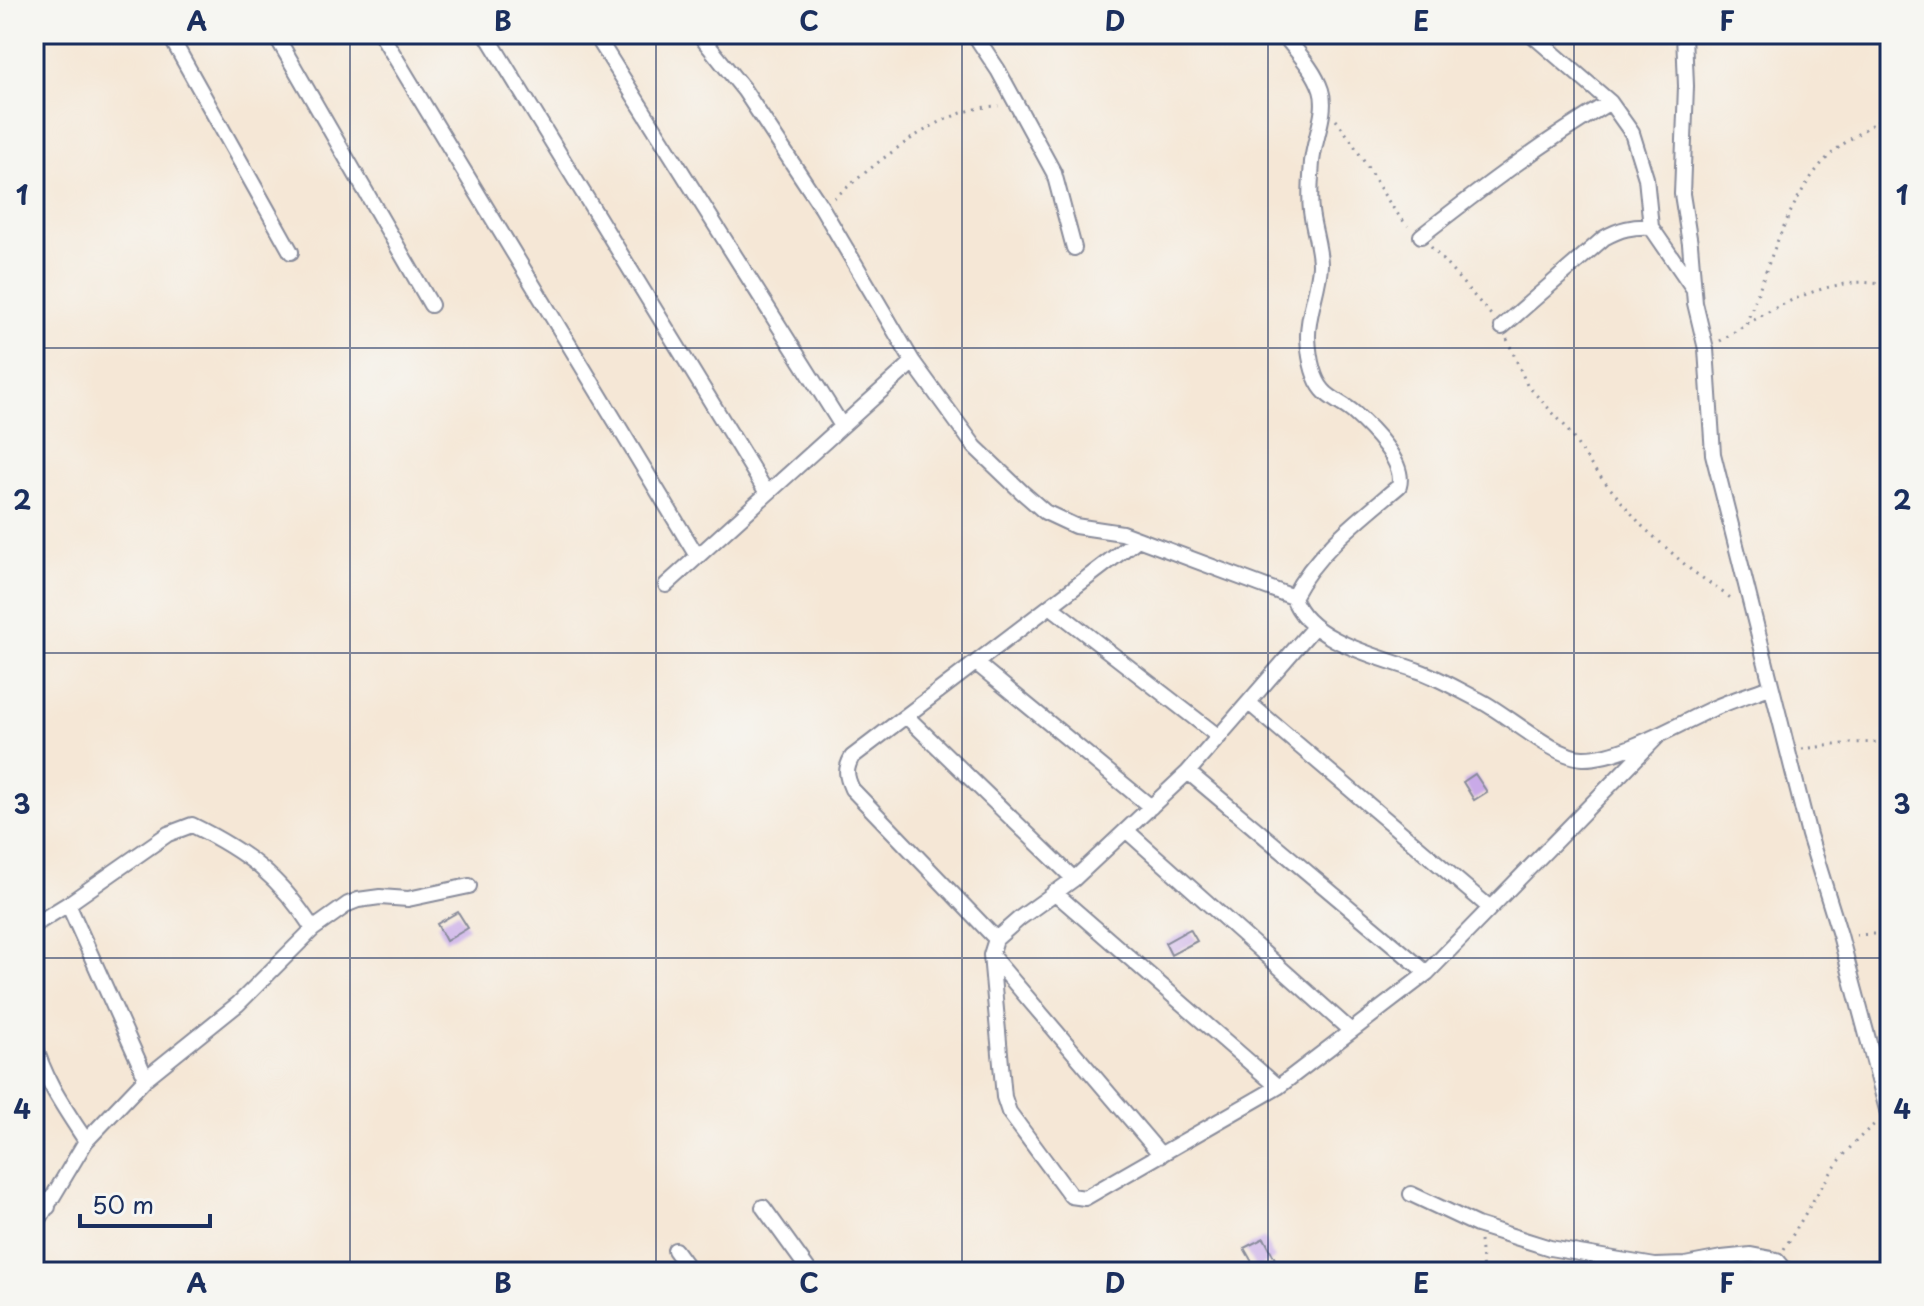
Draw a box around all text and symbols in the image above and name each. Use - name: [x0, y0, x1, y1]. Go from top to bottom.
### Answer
- text: A: [187, 1, 207, 40]
- text: B: [494, 1, 512, 40]
- text: C: [799, 1, 819, 40]
- text: D: [1105, 1, 1125, 40]
- text: E: [1413, 1, 1429, 40]
- text: F: [1719, 1, 1735, 40]
- text: 1: [16, 175, 28, 214]
- text: 1: [1896, 175, 1908, 214]
- text: 2: [13, 480, 31, 519]
- text: 2: [1893, 480, 1911, 519]
- text: 3: [13, 784, 31, 823]
- text: 3: [1893, 784, 1911, 823]
- text: 4: [13, 1089, 31, 1128]
- text: 4: [1893, 1089, 1911, 1128]
- scale bar: [80, 1178, 210, 1228]
- text: 50 m: [92, 1186, 154, 1222]
- text: A: [187, 1263, 207, 1302]
- text: B: [494, 1263, 512, 1302]
- text: C: [799, 1263, 819, 1302]
- text: D: [1105, 1263, 1125, 1302]
- text: E: [1413, 1263, 1429, 1302]
- text: F: [1719, 1263, 1735, 1302]

